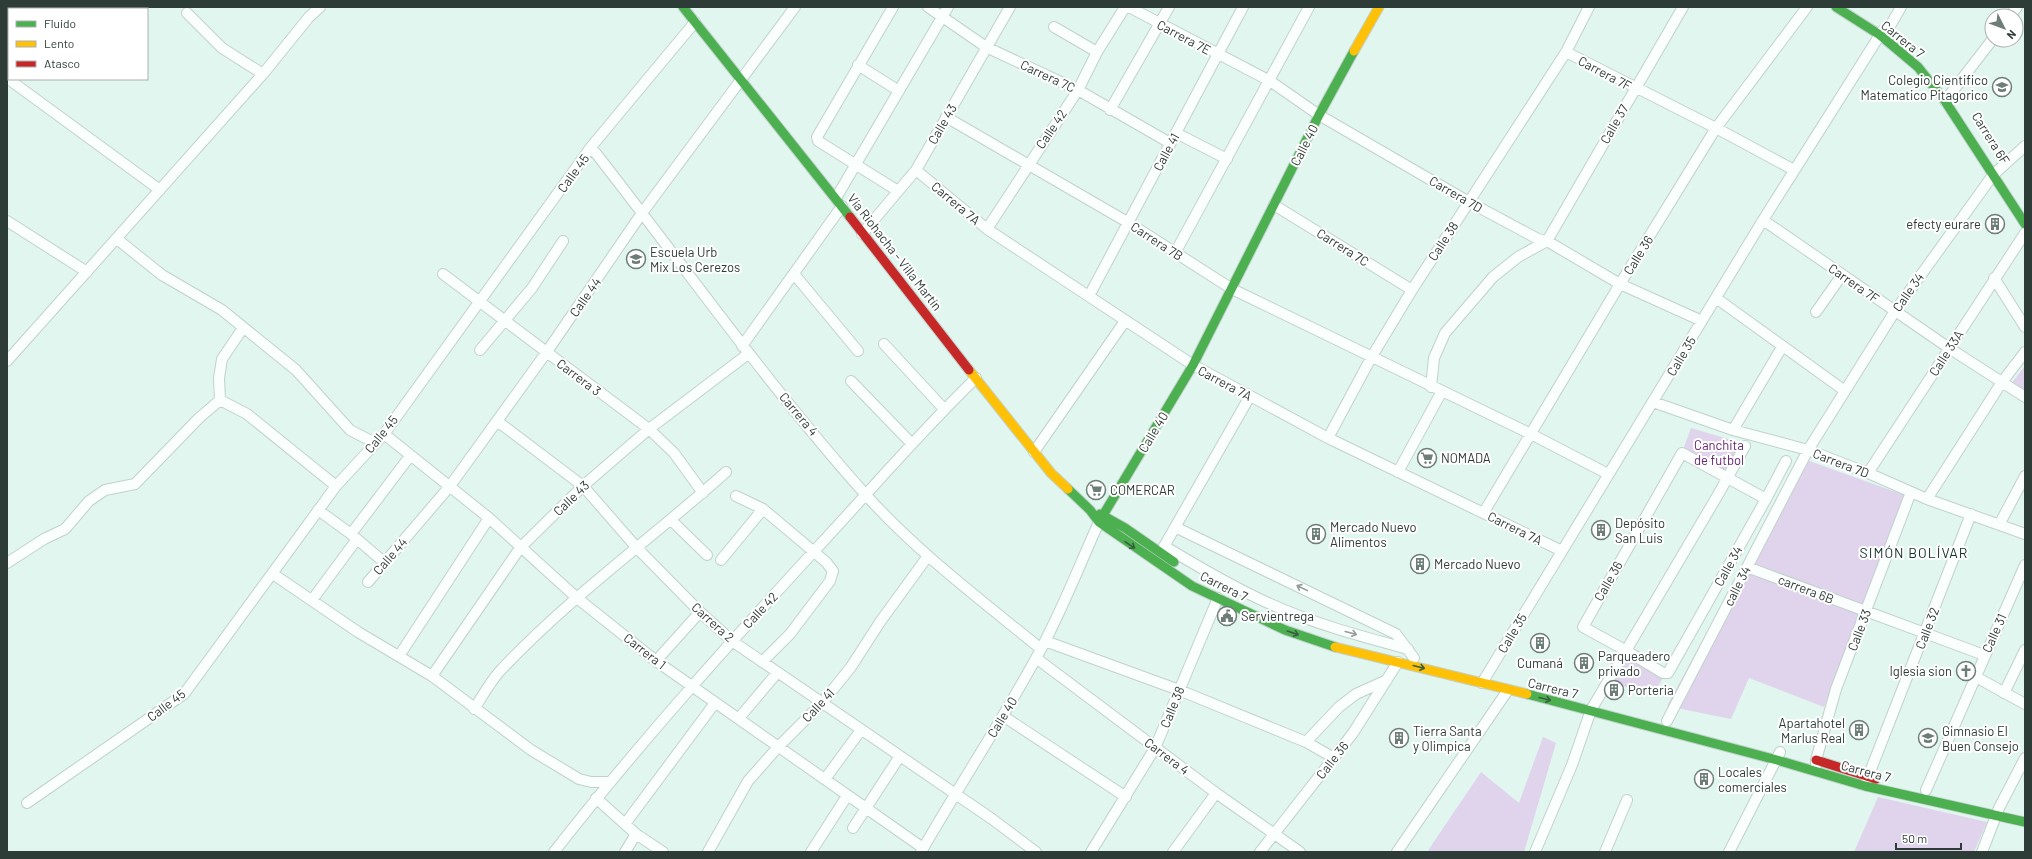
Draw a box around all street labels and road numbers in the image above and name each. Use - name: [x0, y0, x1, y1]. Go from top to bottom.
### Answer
- street label: Carrera 7E: [1154, 16, 1214, 58]
- street label: Carrera 7: [1878, 17, 1928, 61]
- street label: Carrera 7F: [1576, 52, 1635, 94]
- street label: Carrera 7C: [1018, 56, 1078, 96]
- street label: Calle 43: [924, 101, 960, 147]
- street label: Calle 37: [1596, 101, 1632, 147]
- street label: Calle 42: [1032, 106, 1070, 152]
- street label: Carrera 6F: [1969, 109, 2014, 168]
- street label: Calle 40: [1287, 122, 1321, 168]
- street label: Calle 41: [1149, 130, 1183, 174]
- street label: Calle 45: [554, 150, 593, 195]
- street label: Carrera 7D: [1426, 172, 1486, 216]
- street label: Carrera 7A: [928, 178, 984, 228]
- street label: Vía Riohacha - Villa Martín: [844, 190, 946, 314]
- street label: Carrera 7B: [1128, 218, 1186, 264]
- street label: Calle 38: [1424, 218, 1462, 264]
- street label: Carrera 7C: [1314, 225, 1372, 269]
- street label: Calle 36: [1620, 232, 1656, 278]
- street label: Carrera 7F: [1826, 260, 1883, 307]
- street label: Calle 34: [1889, 269, 1927, 315]
- street label: Calle 44: [566, 274, 604, 320]
- street label: Calle 33A: [1925, 327, 1967, 379]
- street label: Calle 35: [1663, 333, 1699, 379]
- street label: Carrera 3: [554, 355, 604, 399]
- street label: Carrera 7A: [1195, 362, 1255, 404]
- street label: Carrera 4: [776, 389, 822, 439]
- street label: Calle 40: [1135, 409, 1171, 455]
- street label: Calle 45: [361, 412, 401, 456]
- street label: Carrera 7D: [1811, 445, 1871, 481]
- street label: Calle 43: [550, 477, 592, 519]
- street label: Carrera 7A: [1485, 508, 1545, 548]
- street label: Calle 44: [369, 534, 411, 578]
- street label: Calle 34: [1710, 543, 1746, 589]
- street label: Calle 36: [1590, 558, 1626, 604]
- street label: calle 34: [1720, 563, 1754, 609]
- street label: Carrera 7: [1198, 568, 1250, 604]
- street label: carrera 6B: [1776, 571, 1836, 607]
- street label: Calle 42: [739, 588, 781, 632]
- street label: Carrera 2: [688, 599, 738, 645]
- street label: Calle 32: [1912, 605, 1942, 651]
- street label: Calle 33: [1844, 607, 1874, 653]
- street label: Calle 35: [1494, 610, 1530, 656]
- street label: Calle 31: [1978, 611, 2010, 655]
- street label: Carrera 1: [621, 630, 669, 672]
- street label: Carrera 7: [1526, 674, 1580, 702]
- street label: Calle 38: [1156, 684, 1188, 730]
- street label: Calle 45: [144, 685, 189, 725]
- street label: Calle 41: [798, 685, 838, 725]
- street label: Calle 40: [984, 694, 1020, 740]
- street label: Carrera 4: [1141, 734, 1193, 778]
- street label: Calle 36: [1312, 738, 1352, 782]
- street label: Carrera 7: [1839, 757, 1893, 785]

